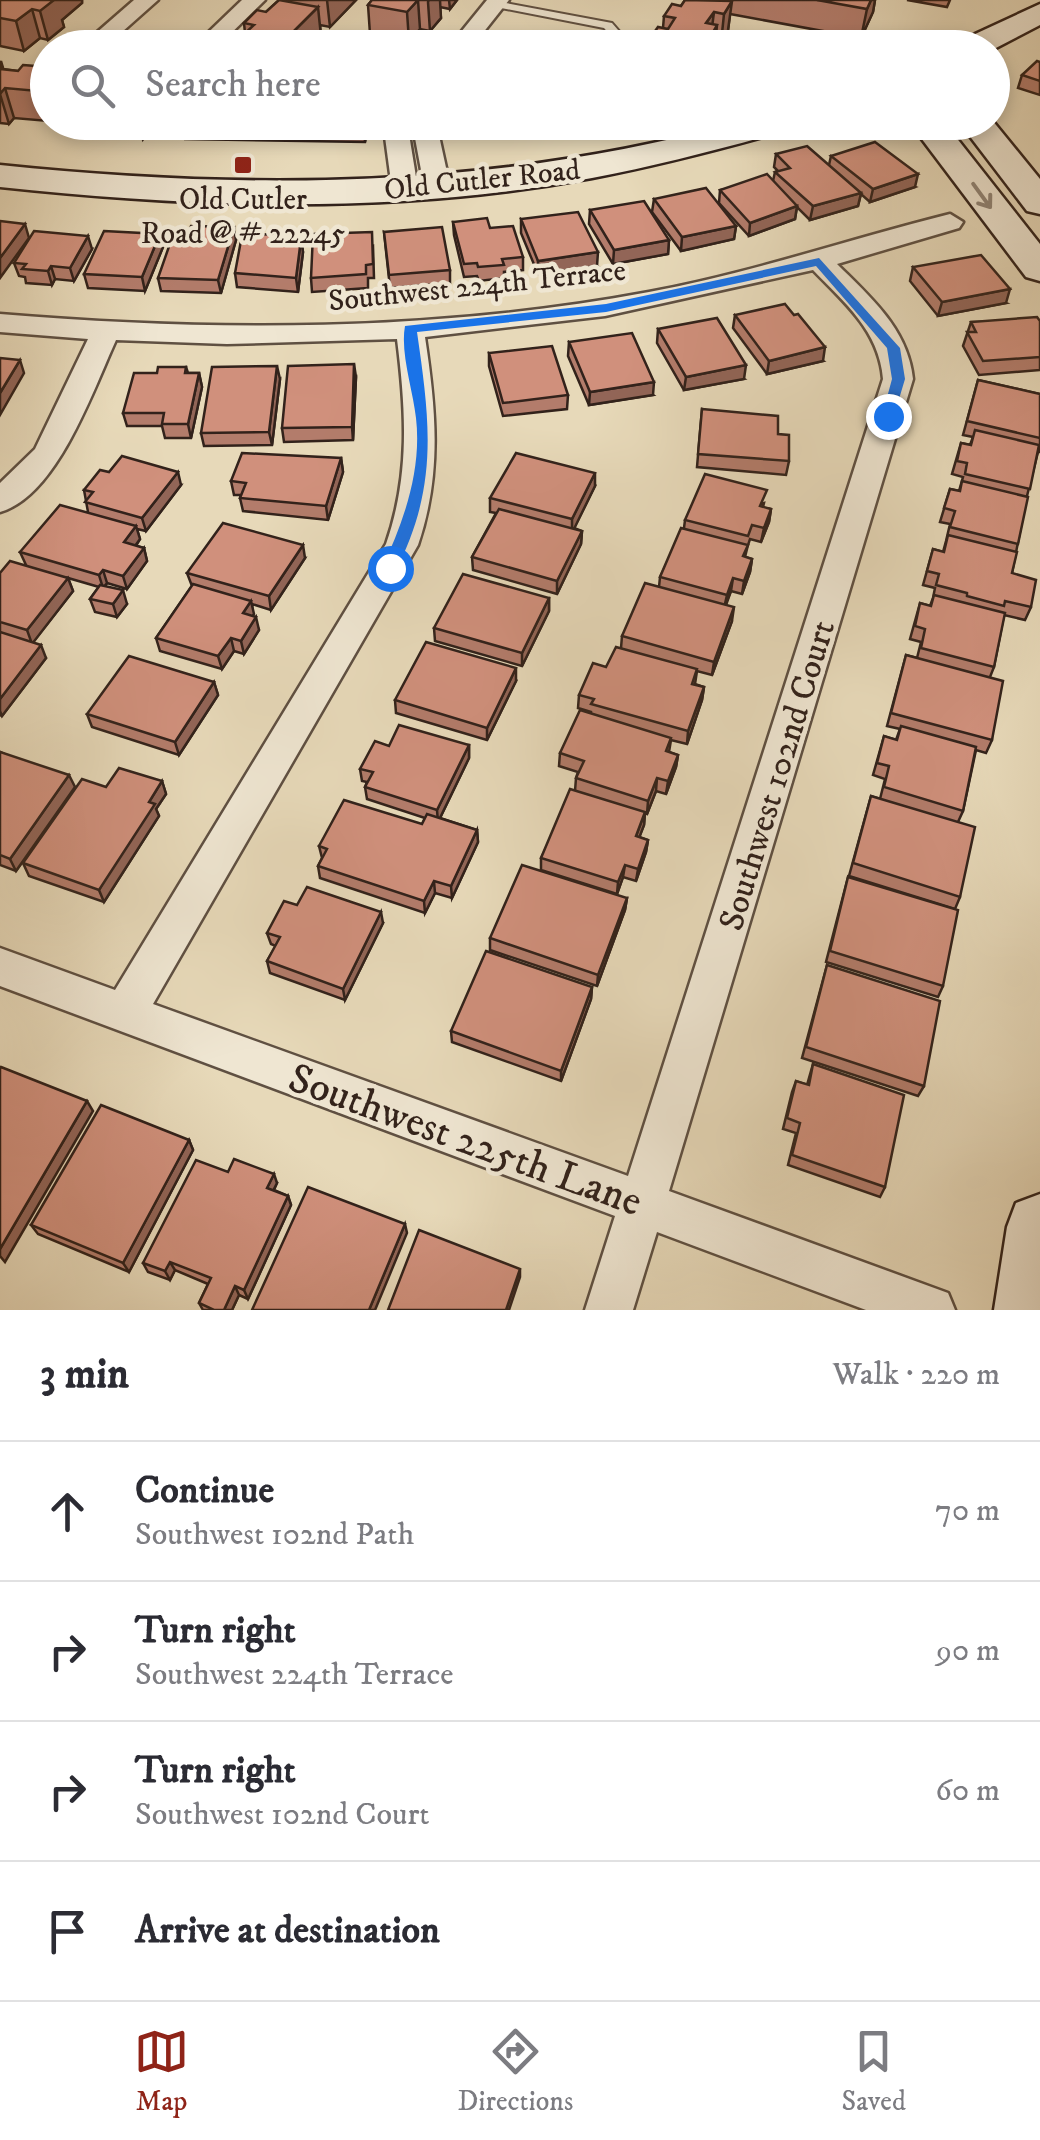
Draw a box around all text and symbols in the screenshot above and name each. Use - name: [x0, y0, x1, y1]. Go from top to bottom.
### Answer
- search box: [30, 30, 1010, 140]
- icon: search: [65, 58, 120, 113]
- text: Search here: [145, 61, 321, 109]
- street label: Old Cutler Road: [383, 152, 582, 209]
- marker: Old Cutler Road @ # 22245: [232, 154, 254, 176]
- place label: Old Cutler Road @ # 22245: [141, 182, 345, 253]
- one-way arrow: [972, 182, 993, 209]
- street label: Southwest 224th Terrace: [327, 252, 628, 320]
- route end: [866, 394, 912, 440]
- route start: [368, 546, 414, 592]
- street label: Southwest 102nd Court: [710, 615, 846, 936]
- street label: Southwest 225th Lane: [281, 1053, 649, 1229]
- text: 3 min: [40, 1349, 129, 1401]
- text: Walk · 220 m: [833, 1355, 1000, 1395]
- text: Continue: [135, 1467, 274, 1515]
- icon: ahead: [40, 1484, 95, 1539]
- text: 70 m: [935, 1491, 1000, 1531]
- text: Southwest 102nd Path: [135, 1515, 414, 1555]
- text: Turn right: [135, 1607, 296, 1655]
- icon: right: [40, 1624, 95, 1679]
- text: 90 m: [936, 1631, 1000, 1671]
- text: Southwest 224th Terrace: [135, 1655, 454, 1695]
- text: Turn right: [135, 1747, 296, 1795]
- icon: right: [40, 1764, 95, 1819]
- text: 60 m: [935, 1771, 1000, 1811]
- text: Southwest 102nd Court: [135, 1795, 430, 1835]
- icon: arrive: [40, 1904, 95, 1959]
- text: Arrive at destination: [135, 1907, 440, 1955]
- tab: Map: [134, 2024, 189, 2119]
- tab: Directions: [457, 2024, 573, 2119]
- tab: Saved: [842, 2024, 906, 2119]

